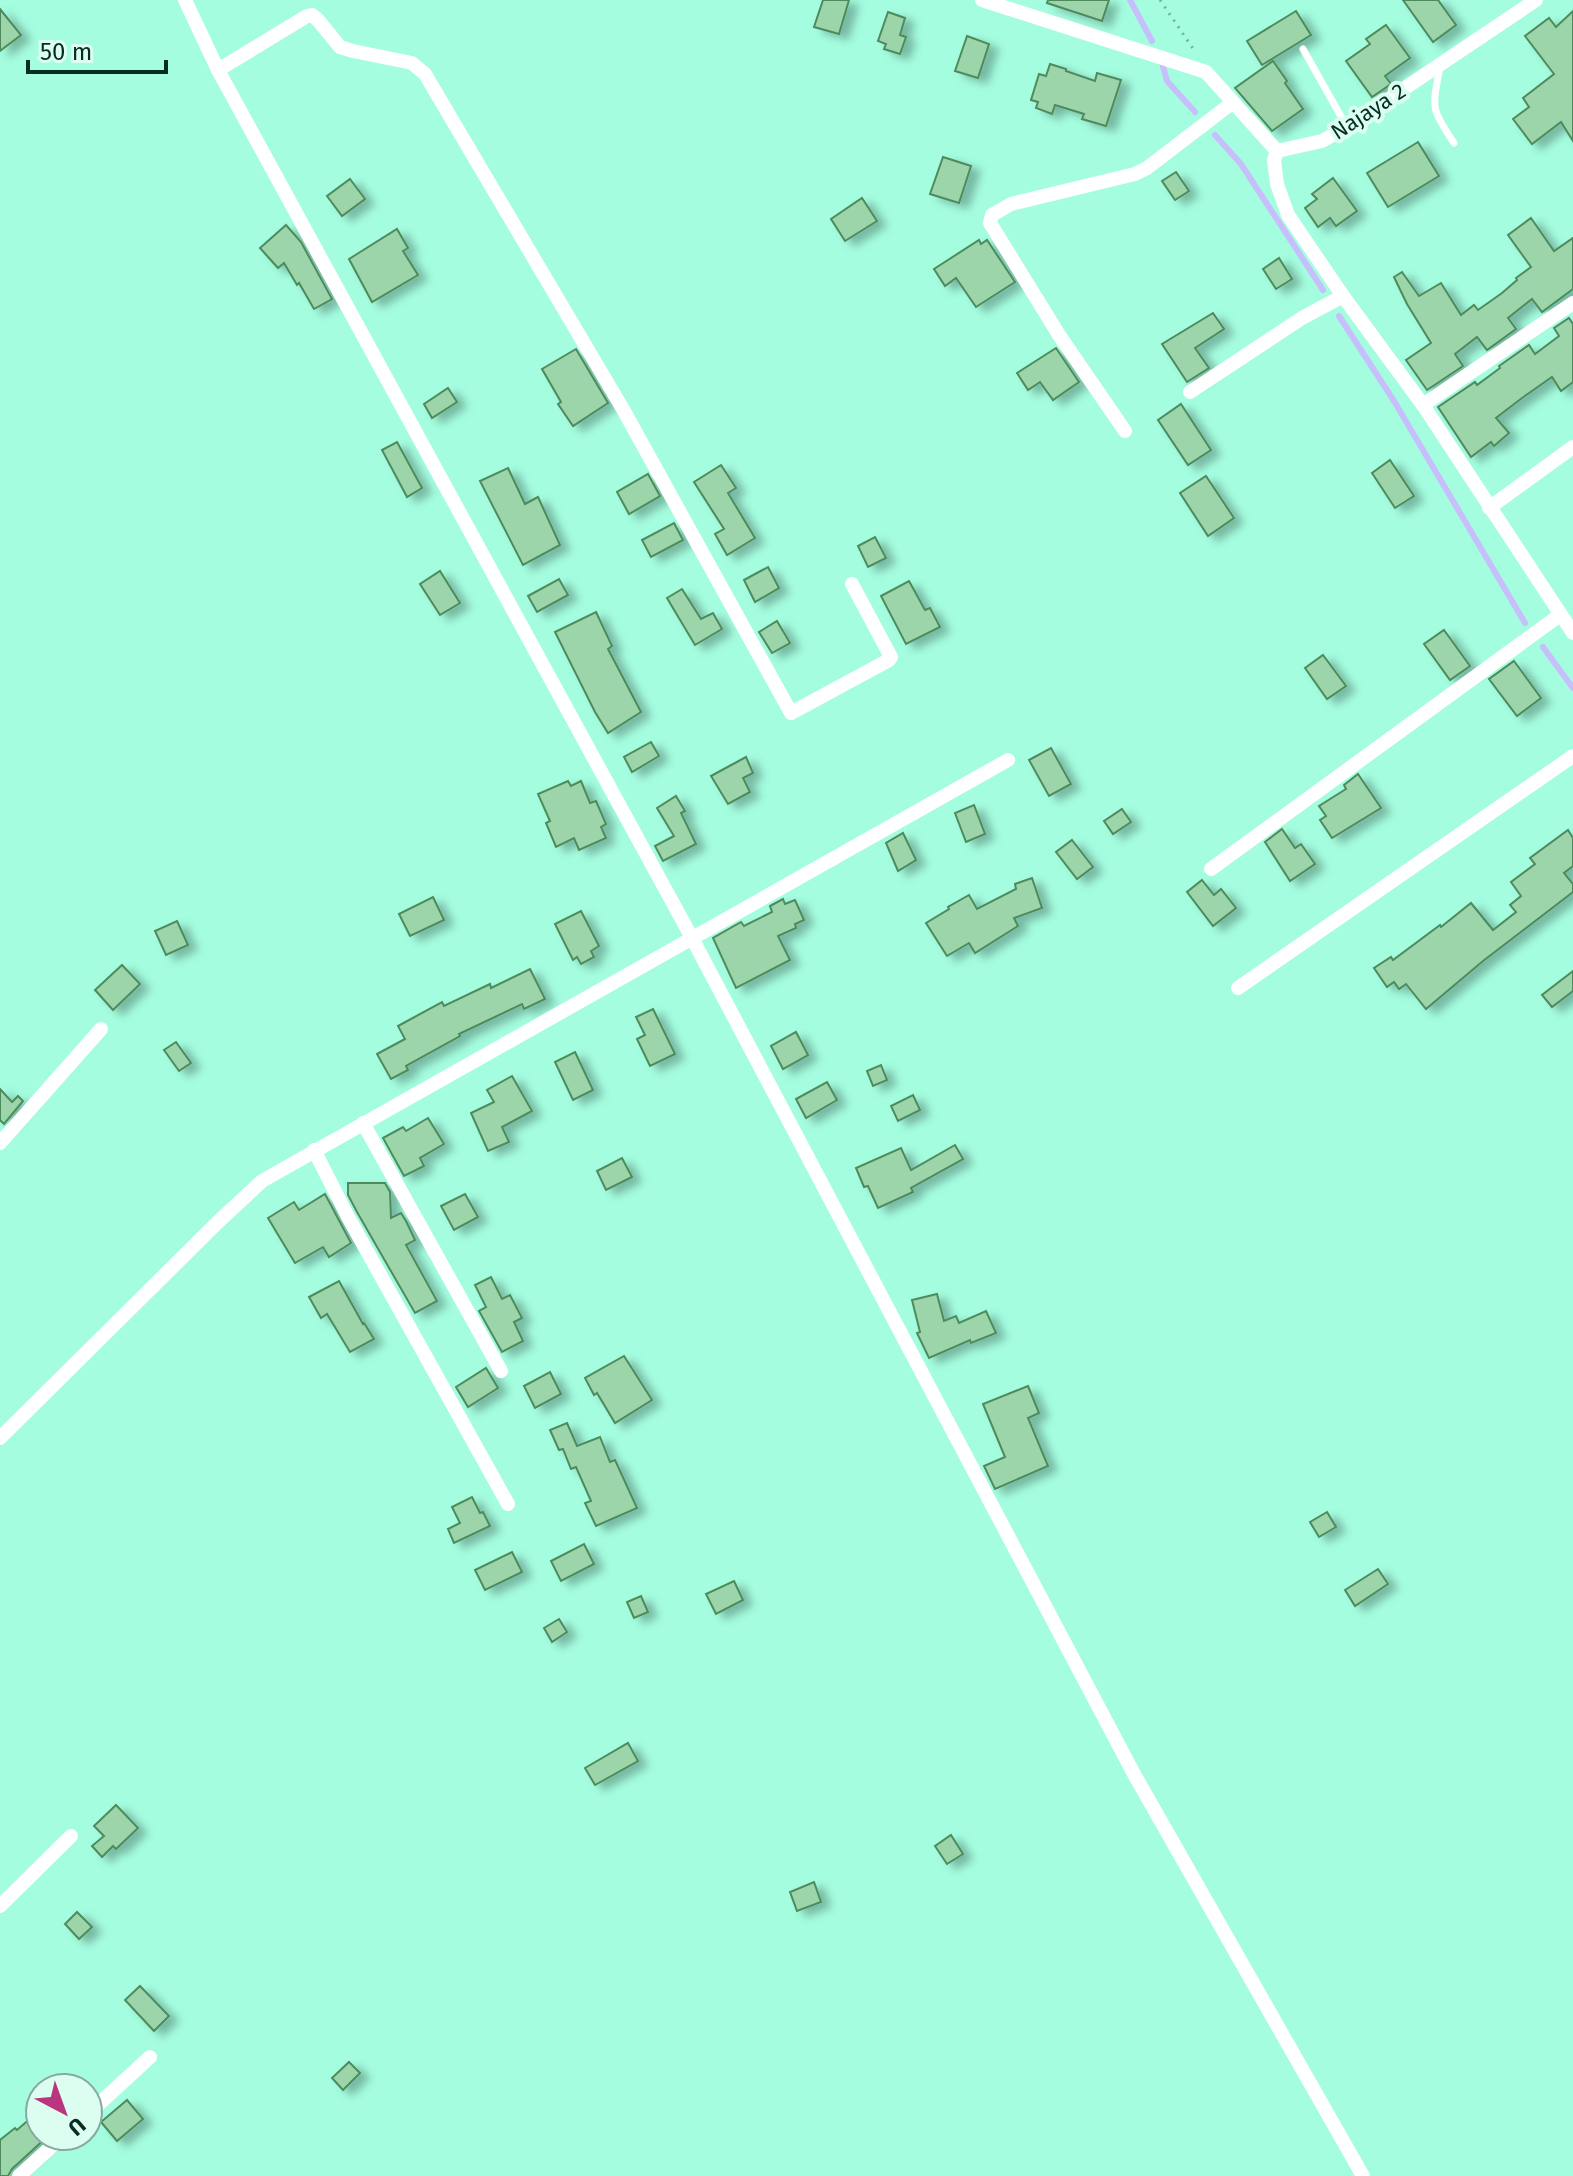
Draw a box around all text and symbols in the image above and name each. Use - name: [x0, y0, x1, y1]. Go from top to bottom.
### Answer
- scale bar: [28, 24, 166, 74]
- text: 50 m: [40, 38, 92, 66]
- street label: Najaya 2: [1326, 77, 1411, 146]
- north arrow: [24, 2072, 104, 2152]
- text: U: [63, 2112, 91, 2142]

